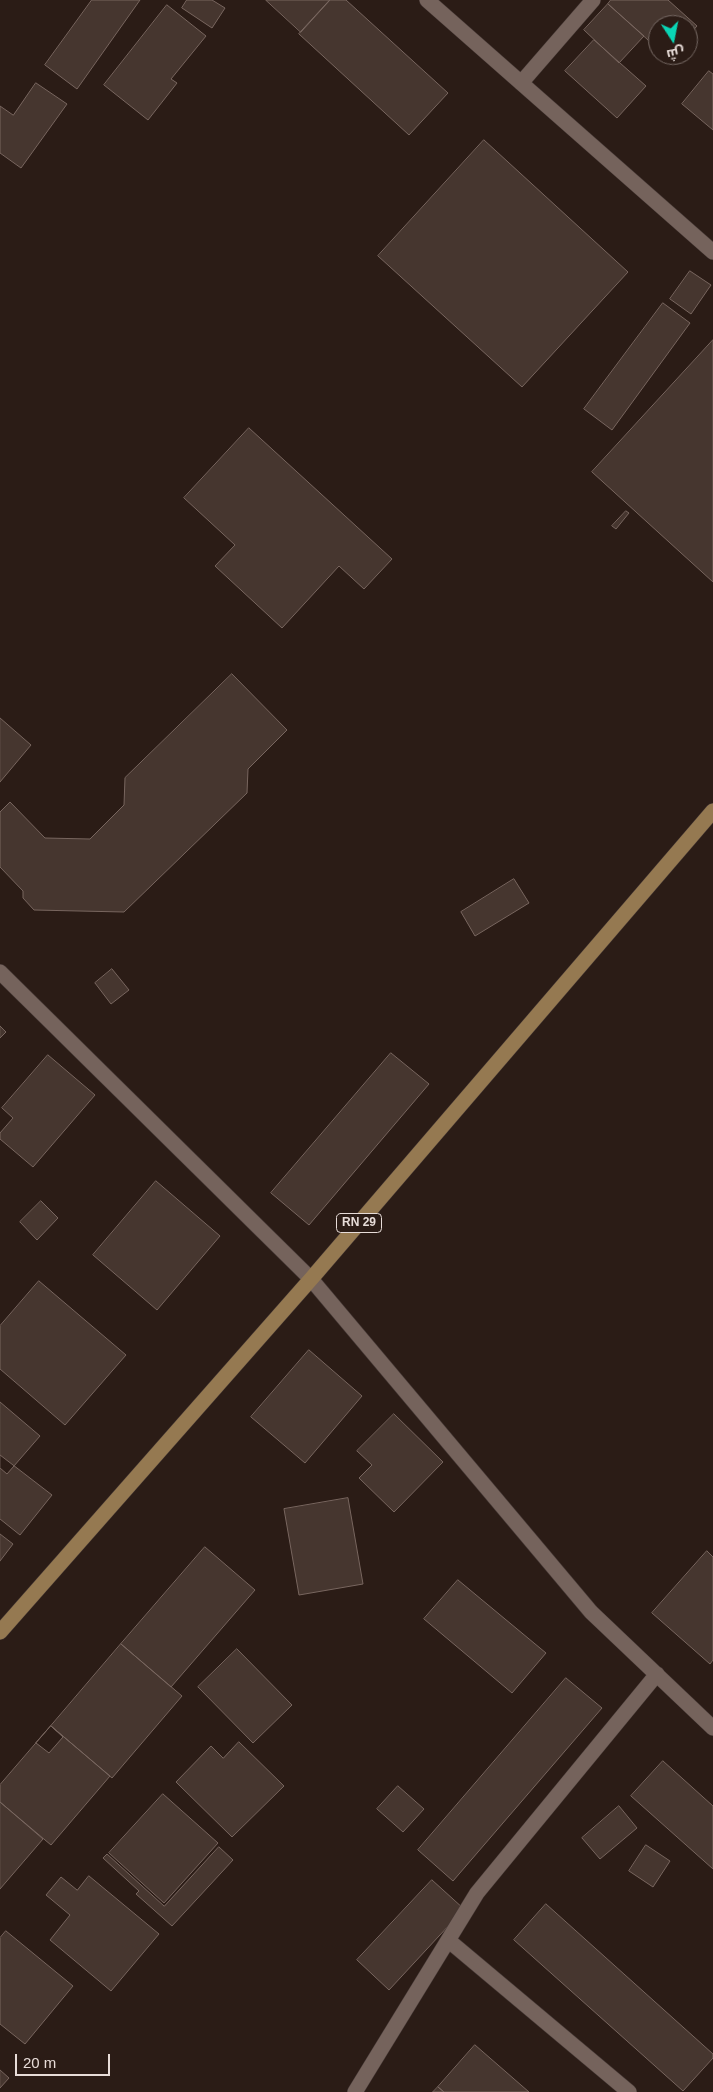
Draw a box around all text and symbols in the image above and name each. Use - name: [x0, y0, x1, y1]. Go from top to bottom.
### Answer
- north arrow: [648, 15, 698, 65]
- text: ش: [665, 44, 686, 63]
- road number: RN 29: [336, 1214, 382, 1232]
- scale bar: [18, 2044, 112, 2076]
- text: 20 m: [23, 2054, 56, 2071]

